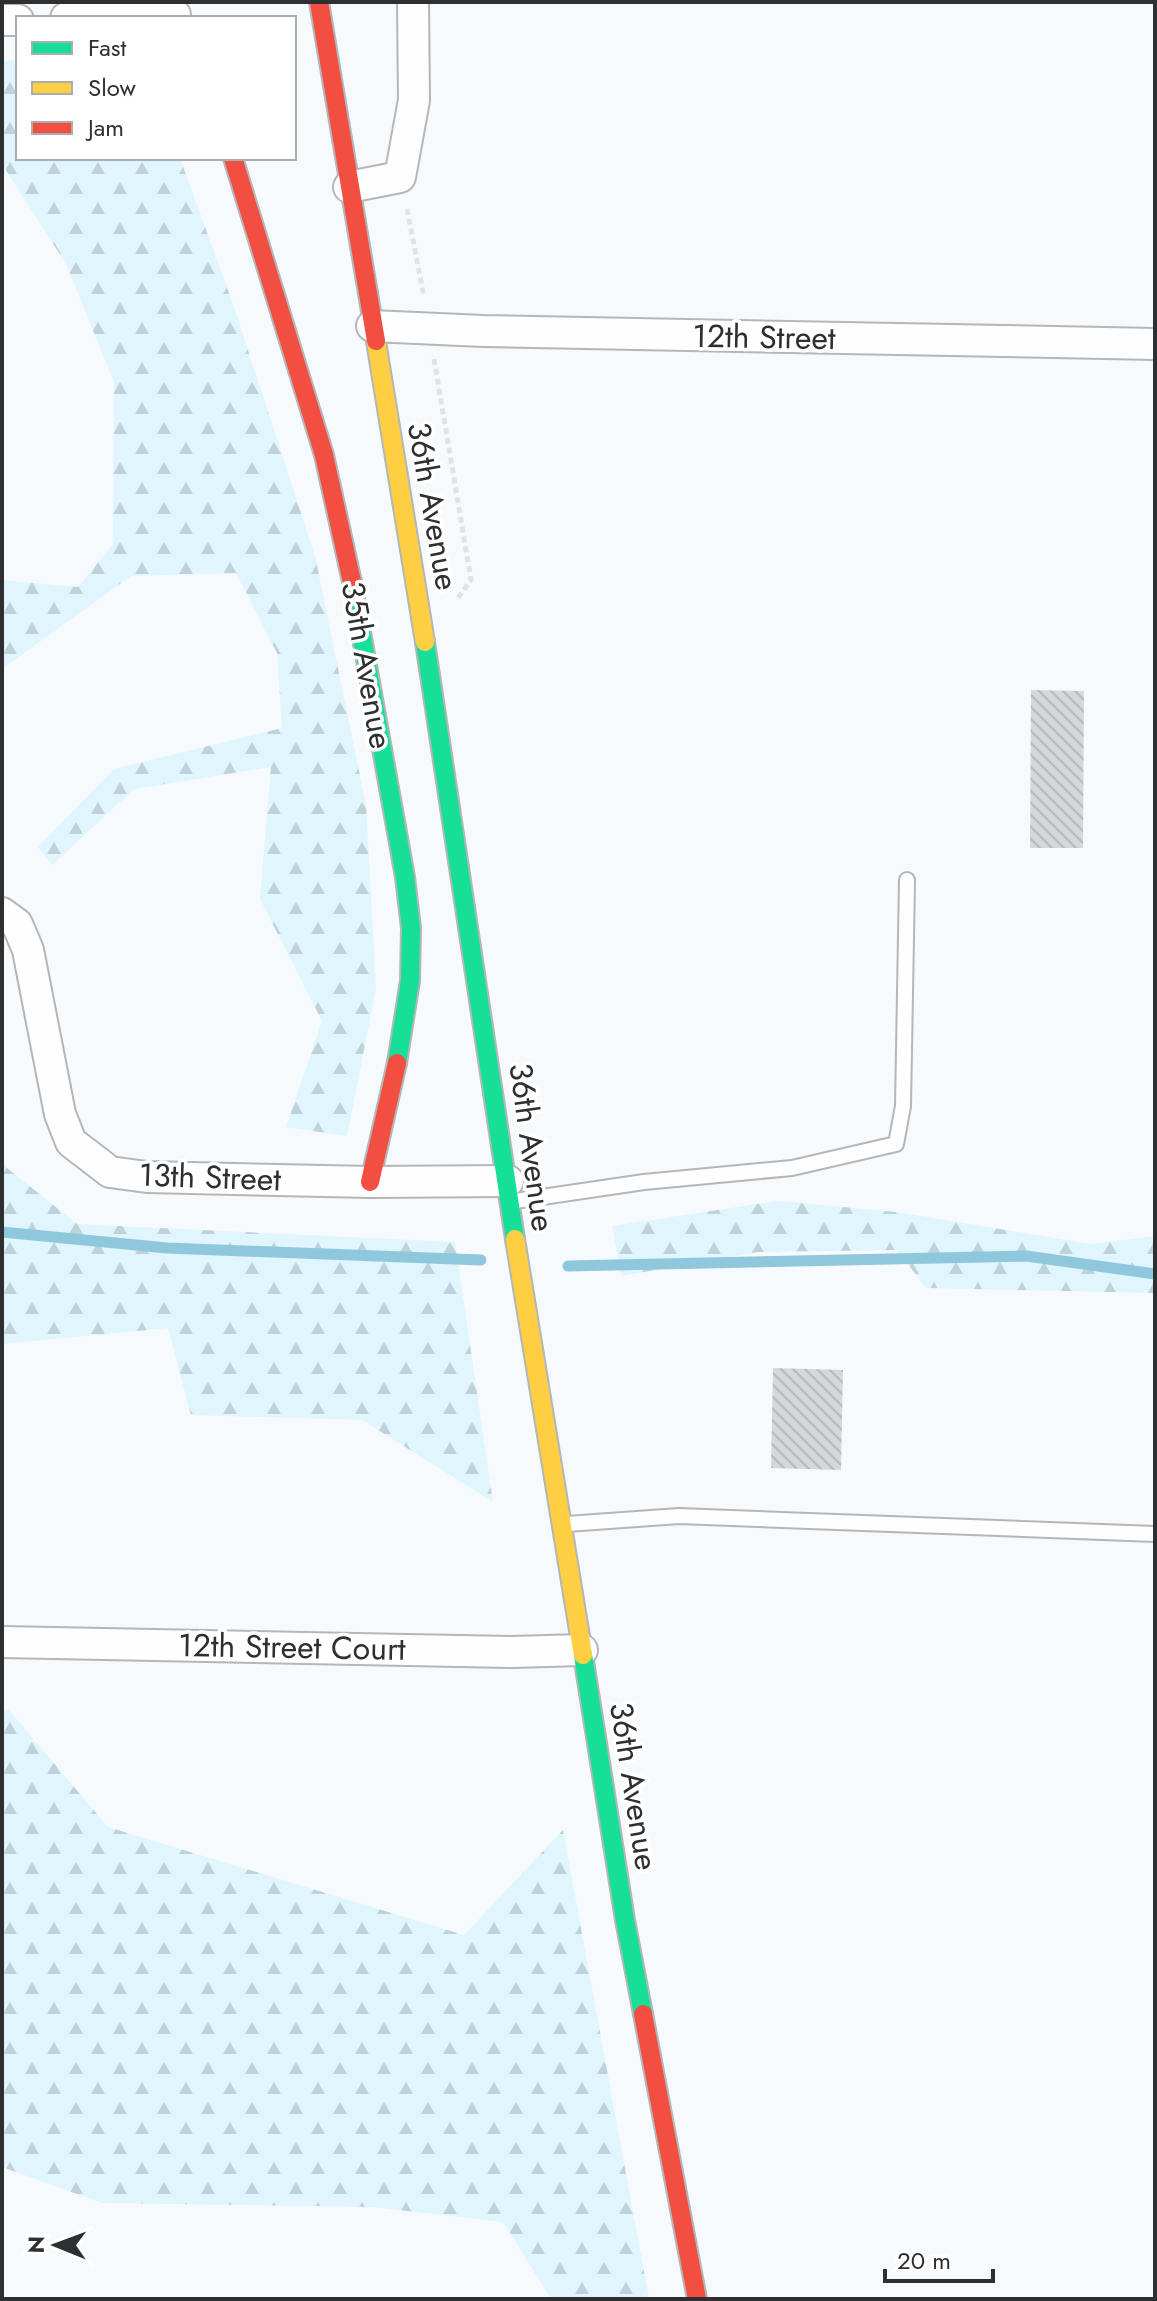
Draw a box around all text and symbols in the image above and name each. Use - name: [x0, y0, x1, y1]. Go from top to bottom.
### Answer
- legend: [16, 16, 296, 160]
- text: Fast: [88, 30, 126, 65]
- text: Slow: [88, 70, 136, 105]
- text: Jam: [85, 110, 124, 145]
- street label: 12th Street: [692, 313, 836, 361]
- street label: 36th Avenue: [396, 418, 470, 594]
- street label: 35th Avenue: [330, 578, 404, 752]
- street label: 36th Avenue: [497, 1060, 567, 1234]
- street label: 13th Street: [138, 1152, 282, 1202]
- street label: 12th Street Court: [178, 1622, 406, 1672]
- street label: 36th Avenue: [598, 1699, 670, 1873]
- north arrow: [16, 2205, 96, 2285]
- scale bar: [885, 2233, 993, 2283]
- text: N: [20, 2236, 52, 2254]
- text: 20 m: [897, 2243, 951, 2278]

